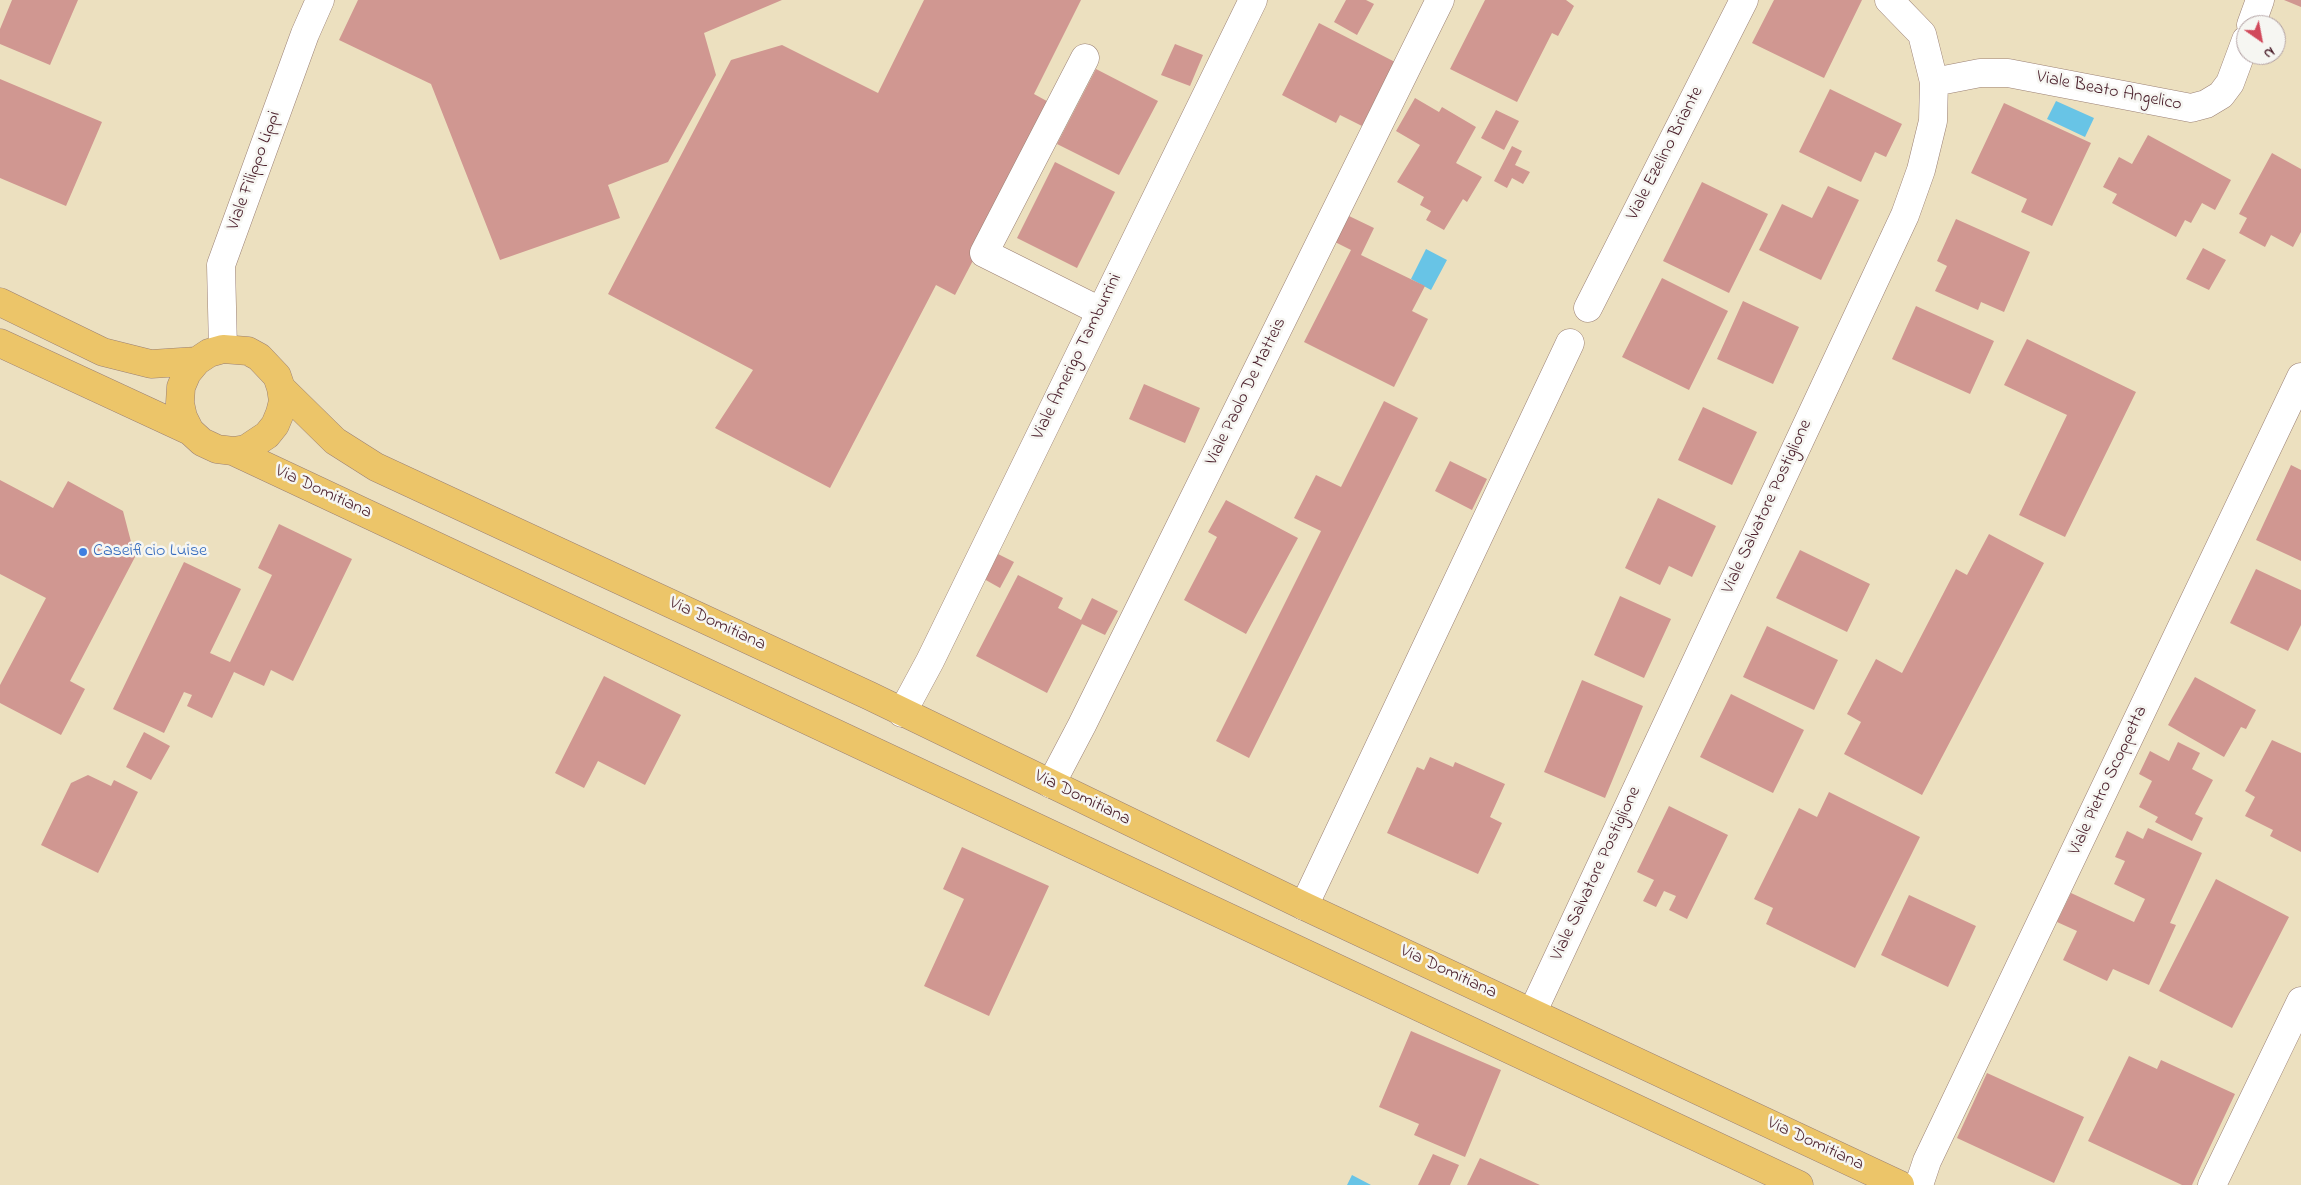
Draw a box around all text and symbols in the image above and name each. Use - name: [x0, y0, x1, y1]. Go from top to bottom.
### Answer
- north arrow: [2236, 15, 2286, 65]
- text: N: [2259, 41, 2279, 64]
- street label: Viale Beato Angelico: [2035, 67, 2183, 117]
- street label: Viale Ezelino Briante: [1623, 84, 1709, 224]
- street label: Viale Filippo Lippi: [223, 108, 287, 234]
- street label: Viale Amerigo Tamburrini: [1028, 270, 1128, 444]
- street label: Viale Paolo De Matteis: [1202, 315, 1292, 469]
- street label: Viale Salvatore Postiglione: [1718, 417, 1818, 597]
- street label: Via Domitiana: [271, 461, 375, 525]
- place label: Caseificio Luise: [93, 541, 207, 563]
- marker: Caseificio Luise: [77, 546, 89, 558]
- street label: Via Domitiana: [665, 593, 769, 657]
- street label: Viale Pietro Scoppetta: [2065, 703, 2153, 859]
- street label: Via Domitiana: [1030, 766, 1134, 832]
- street label: Viale Salvatore Postiglione: [1547, 784, 1647, 964]
- street label: Via Domitiana: [1396, 941, 1500, 1005]
- street label: Via Domitiana: [1763, 1113, 1867, 1177]

